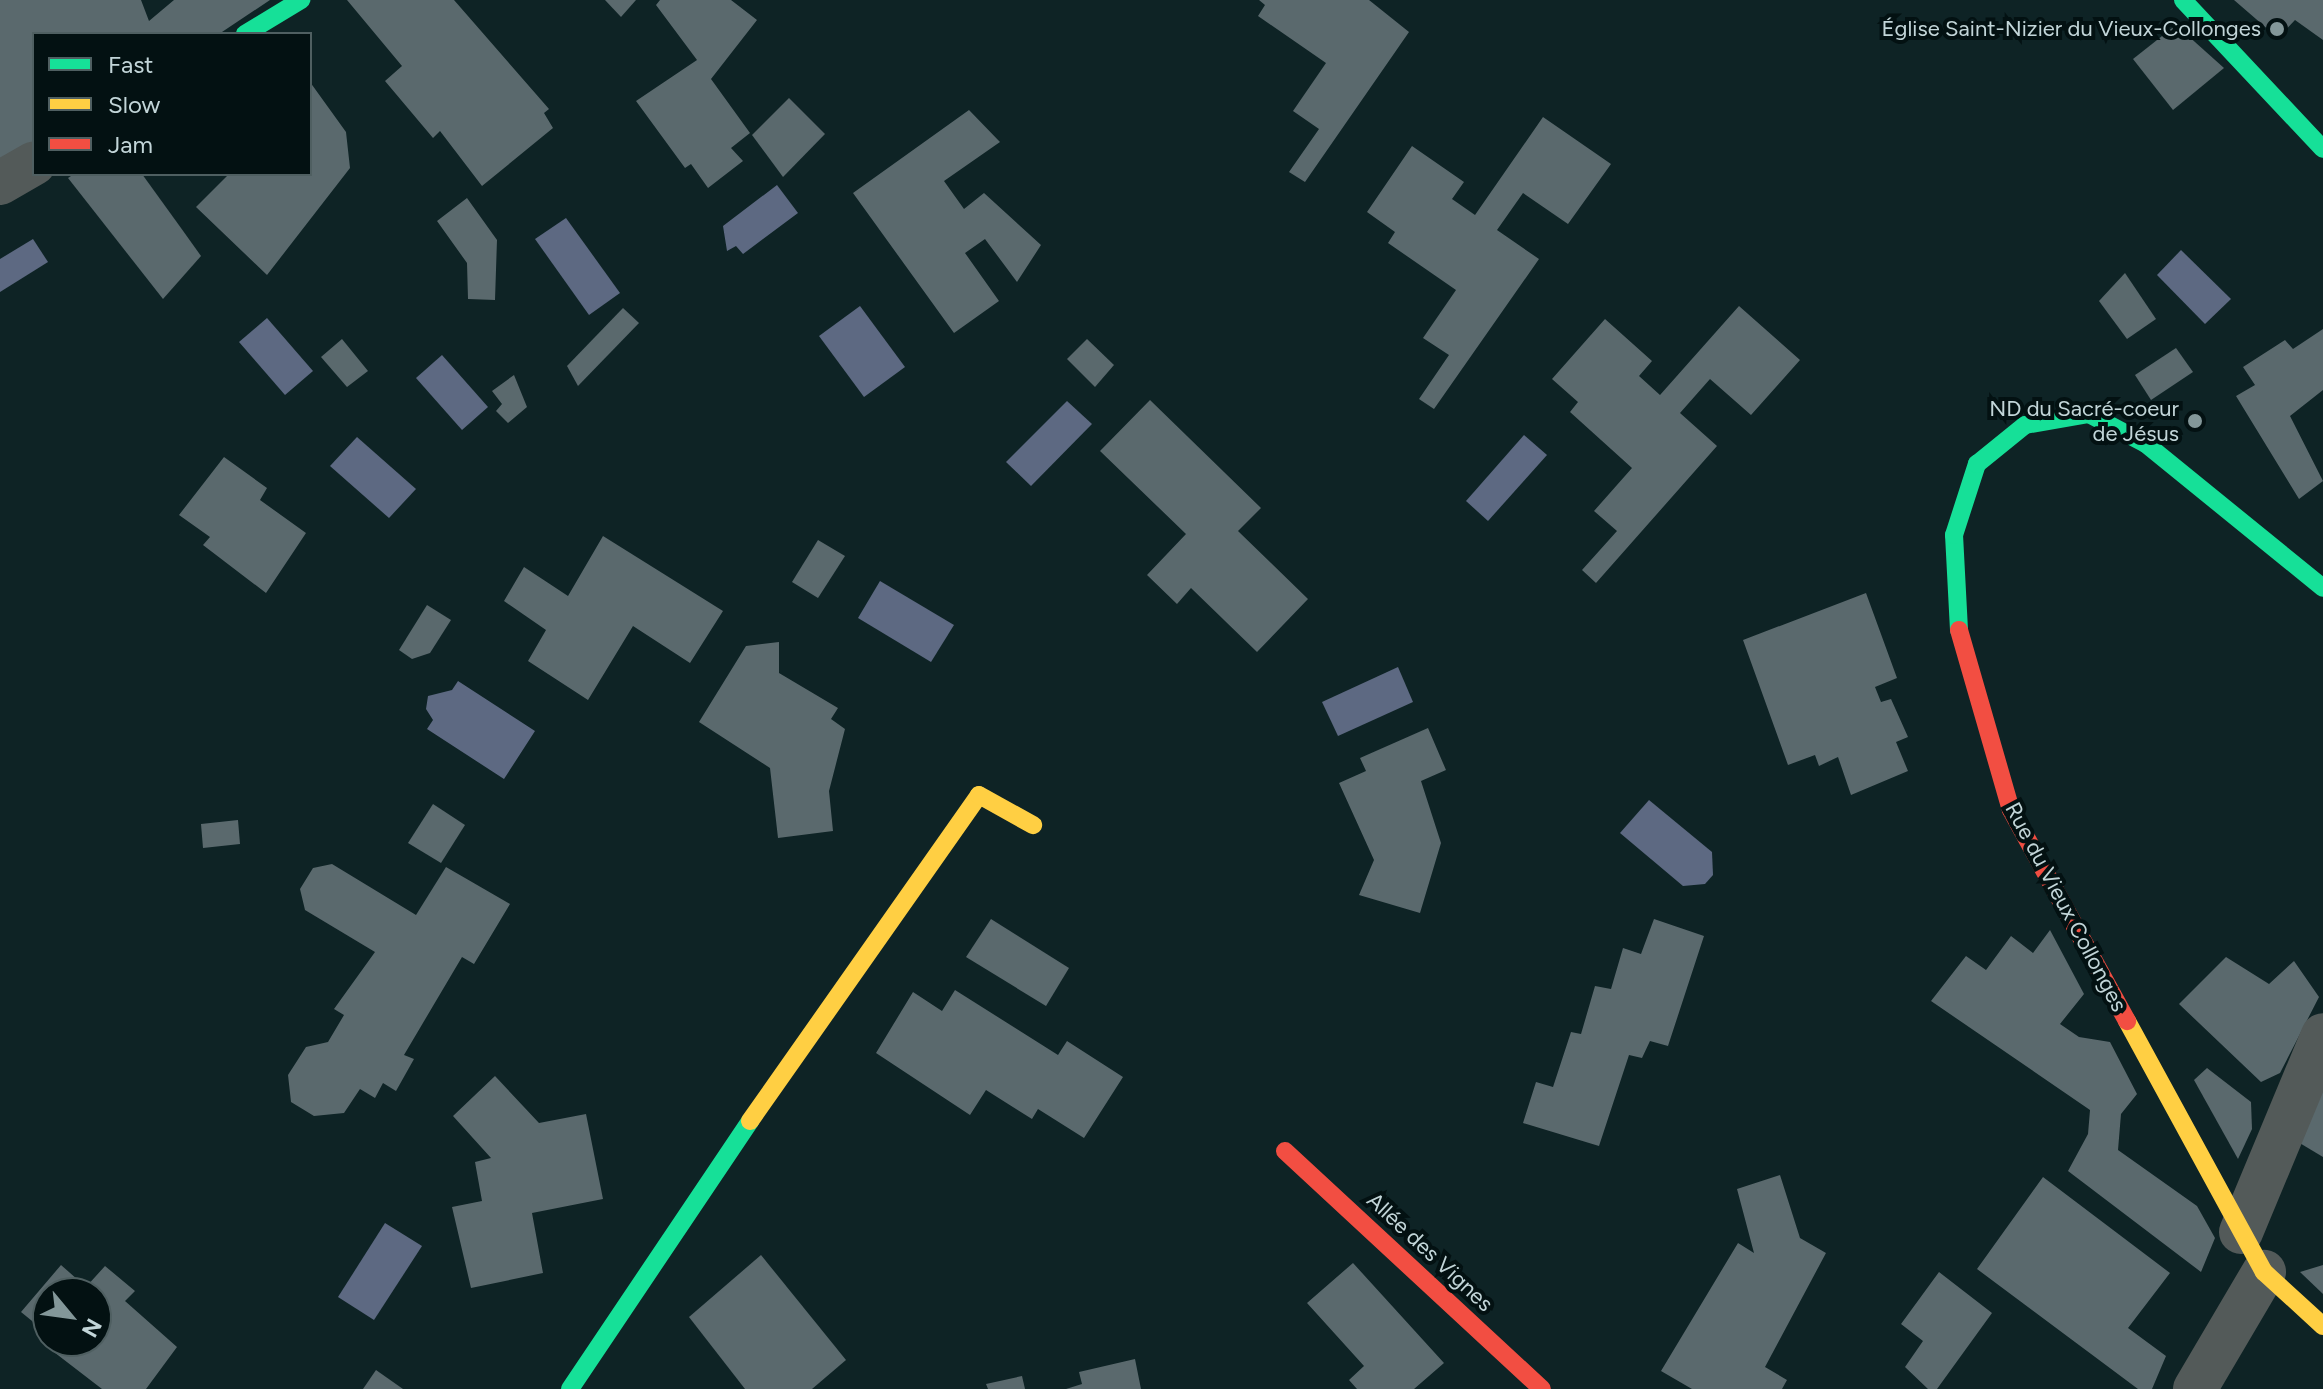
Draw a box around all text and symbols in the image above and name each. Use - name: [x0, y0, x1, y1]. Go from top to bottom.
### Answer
- place label: Église Saint-Nizier du Vieux-Collonges: [1882, 16, 2261, 42]
- marker: Église Saint-Nizier du Vieux-Collonges: [2268, 20, 2286, 38]
- legend: [32, 32, 312, 176]
- text: Fast: [108, 50, 153, 79]
- text: Slow: [108, 90, 160, 119]
- text: Jam: [108, 130, 153, 159]
- place label: ND du Sacré-coeur de Jésus: [1989, 395, 2179, 446]
- marker: ND du Sacré-coeur de Jésus: [2186, 412, 2204, 430]
- street label: Rue du Vieux Collonges: [2000, 798, 2132, 1016]
- street label: Allée des Vignes: [1362, 1187, 1498, 1317]
- north arrow: [32, 1277, 112, 1357]
- text: N: [76, 1314, 108, 1342]

